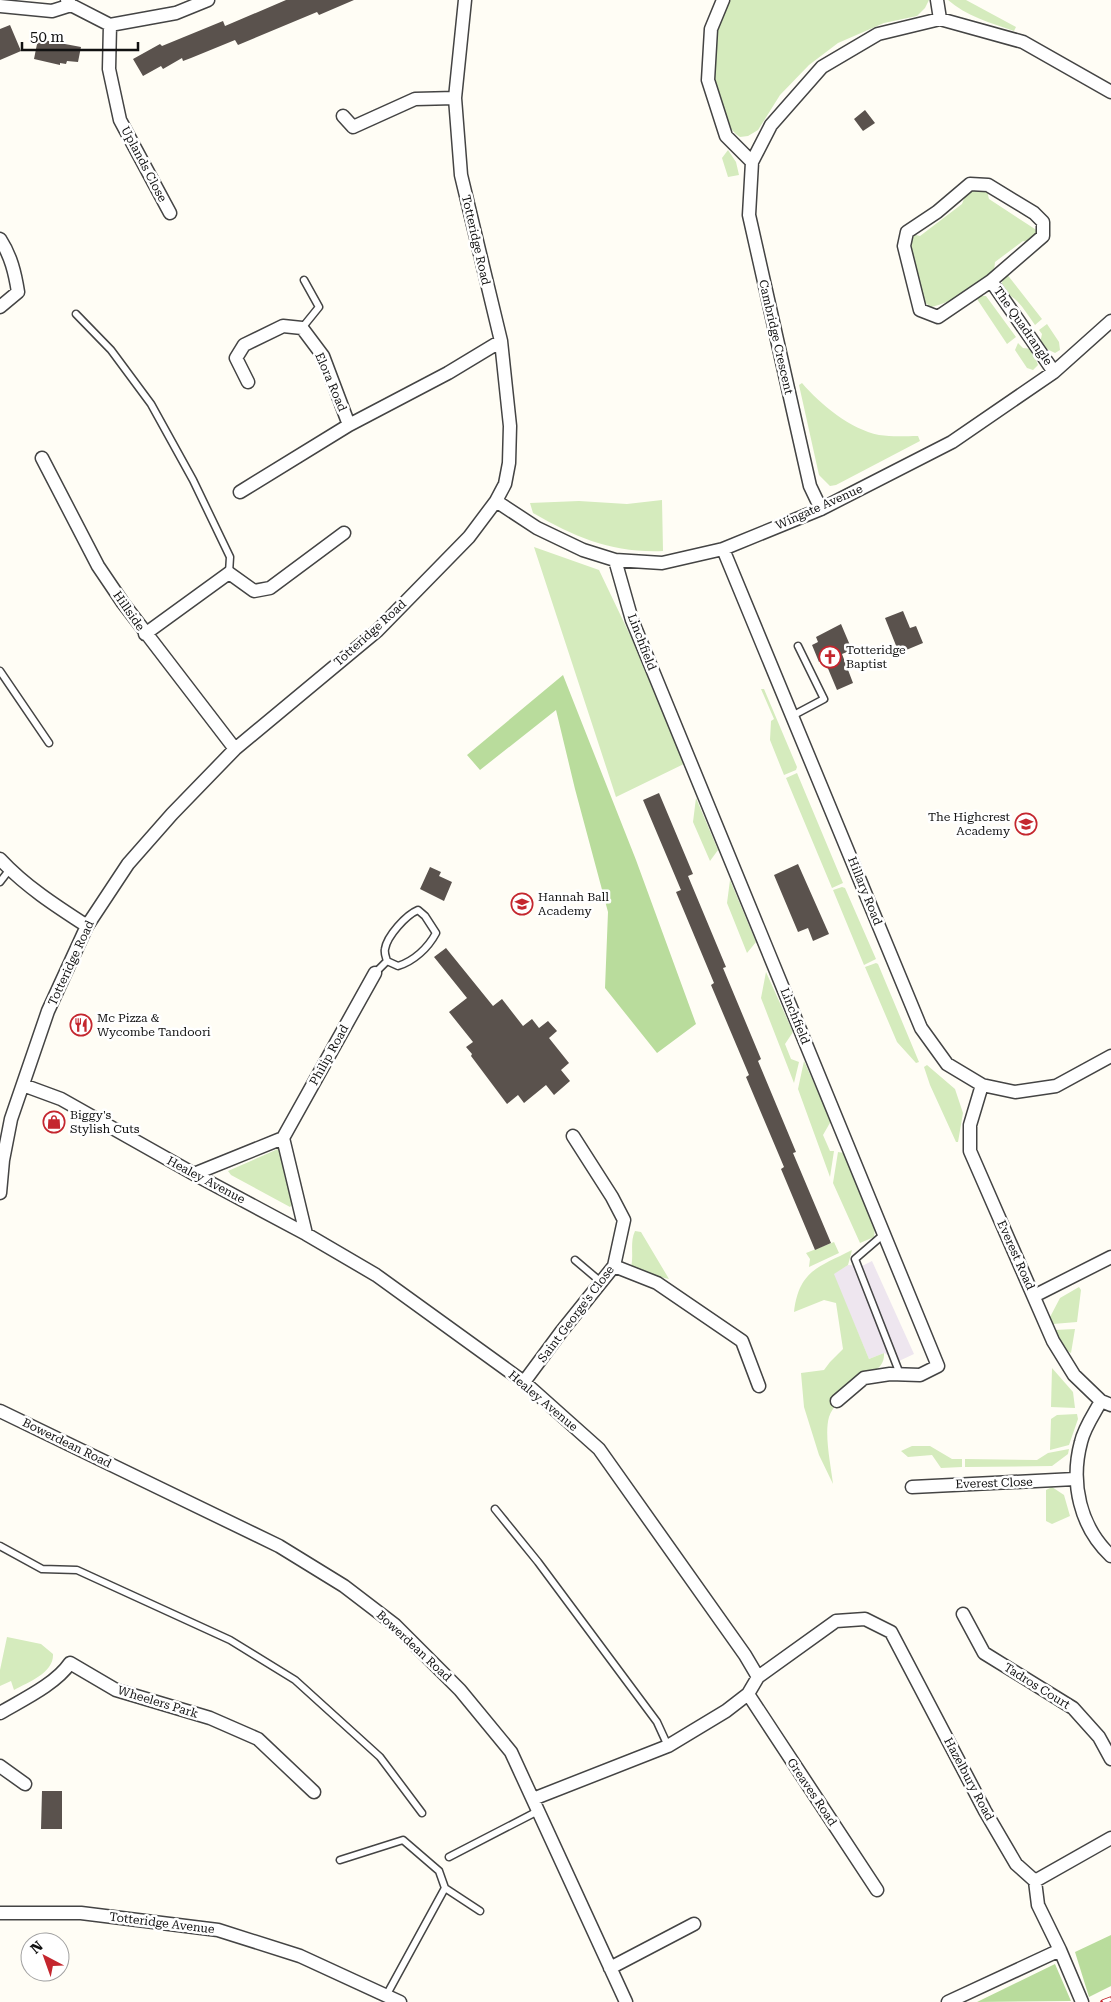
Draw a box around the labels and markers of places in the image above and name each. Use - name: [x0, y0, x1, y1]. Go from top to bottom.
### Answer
- place label: Totteridge Baptist: [846, 643, 906, 671]
- church icon: Totteridge Baptist: [818, 645, 842, 669]
- place label: The Highcrest Academy: [928, 810, 1011, 838]
- school or university icon: The Highcrest Academy: [1014, 812, 1038, 836]
- place label: Hannah Ball Academy: [538, 890, 609, 918]
- school or university icon: Hannah Ball Academy: [510, 892, 534, 916]
- place label: Mc Pizza & Wycombe Tandoori: [97, 1011, 211, 1039]
- restaurant icon: Mc Pizza & Wycombe Tandoori: [69, 1013, 93, 1037]
- place label: Biggy's Stylish Cuts: [70, 1108, 140, 1136]
- shop icon: Biggy's Stylish Cuts: [42, 1110, 66, 1134]

